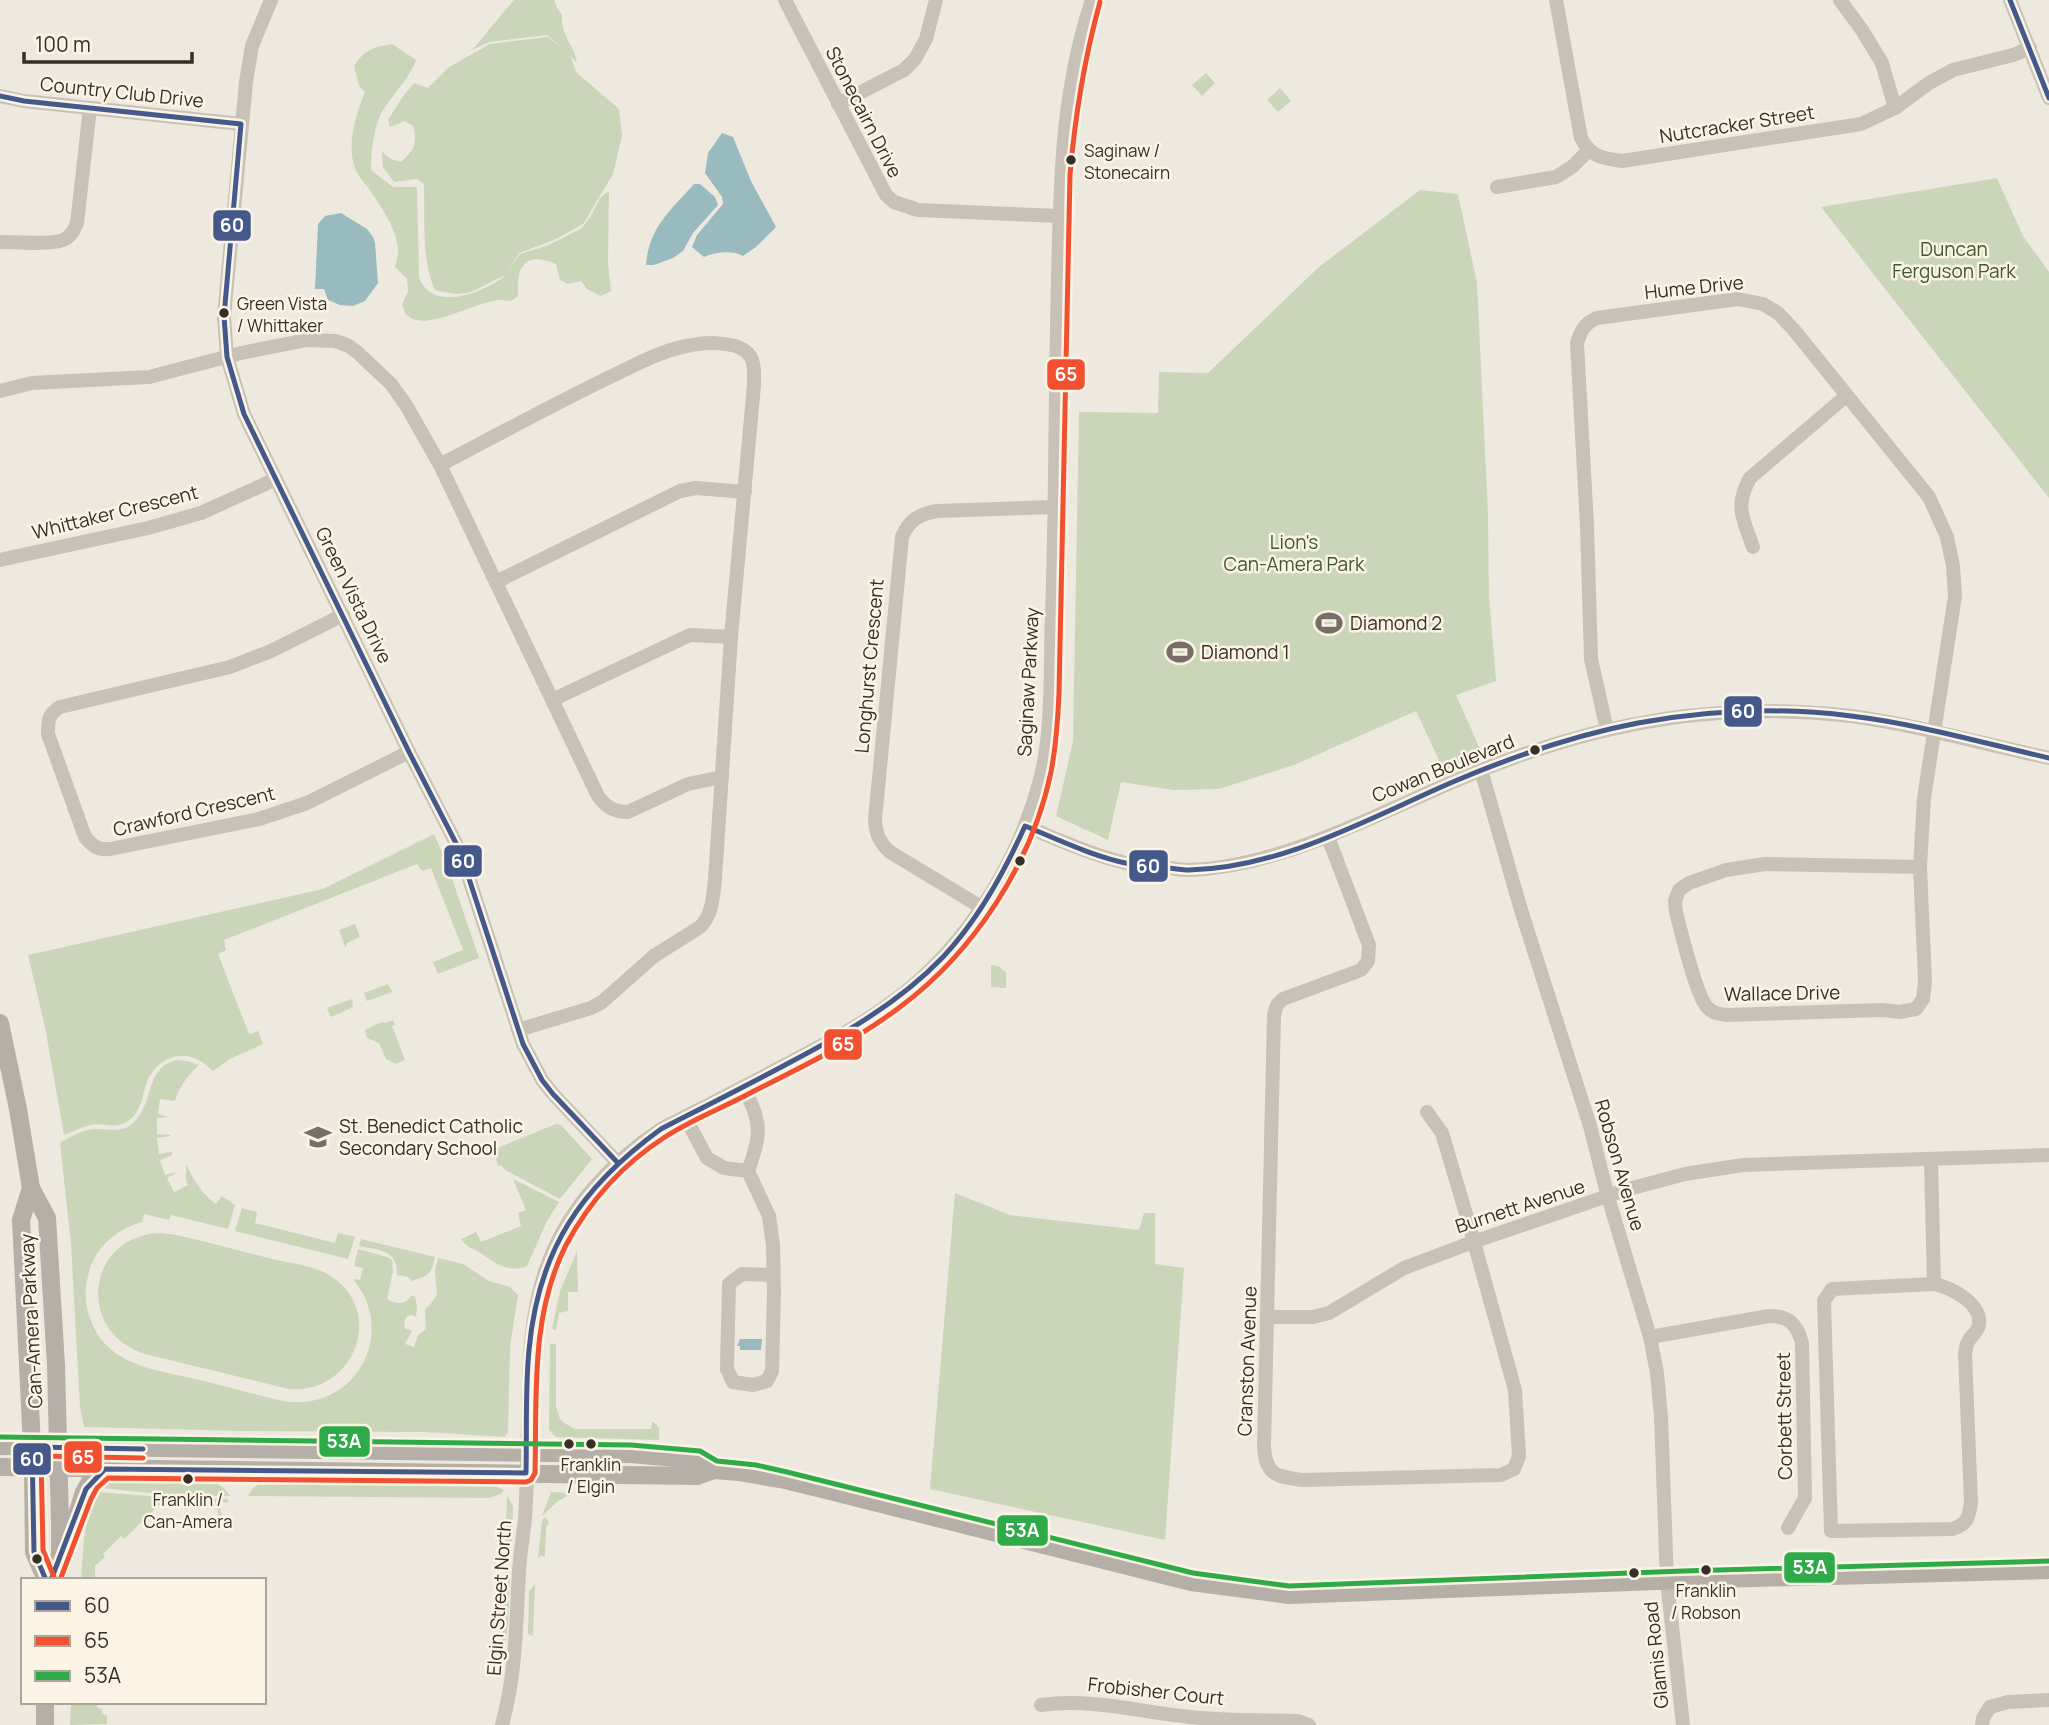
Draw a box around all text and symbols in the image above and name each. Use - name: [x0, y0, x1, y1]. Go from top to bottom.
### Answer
- scale bar: [24, 21, 192, 65]
- text: 100 m: [35, 30, 91, 58]
- street label: Stonecairn Drive: [820, 42, 908, 182]
- street label: Country Club Drive: [39, 70, 205, 114]
- street label: Nutcracker Street: [1658, 99, 1816, 149]
- place label: Saginaw / Stonecairn: [1084, 139, 1170, 184]
- marker: Saginaw / Stonecairn: [1064, 153, 1078, 167]
- line badge: 60: [212, 209, 252, 242]
- text: 60: [220, 212, 244, 238]
- park label: Duncan Ferguson Park: [1892, 236, 2016, 284]
- street label: Hume Drive: [1643, 269, 1745, 305]
- place label: Green Vista / Whittaker: [237, 292, 327, 337]
- marker: Green Vista / Whittaker: [217, 306, 231, 320]
- line badge: 65: [1046, 358, 1086, 391]
- text: 65: [1055, 361, 1077, 387]
- street label: Whittaker Crescent: [29, 479, 201, 545]
- street label: Green Vista Drive: [310, 522, 398, 668]
- park label: Lion's Can-Amera Park: [1224, 529, 1365, 577]
- street label: Longhurst Crescent: [848, 578, 890, 754]
- street label: Saginaw Parkway: [1011, 607, 1045, 757]
- sports icon: Diamond 2: [1314, 608, 1344, 638]
- place label: Diamond 2: [1350, 610, 1442, 636]
- sports icon: Diamond 1: [1165, 637, 1195, 667]
- place label: Diamond 1: [1201, 639, 1290, 665]
- line badge: 60: [1723, 695, 1763, 728]
- text: 60: [1731, 698, 1755, 724]
- street label: Cowan Boulevard: [1368, 728, 1518, 808]
- unlabelled marker: [1528, 743, 1542, 757]
- street label: Crawford Crescent: [110, 780, 278, 842]
- line badge: 60: [443, 844, 483, 878]
- text: 60: [451, 848, 475, 874]
- line badge: 60: [1128, 849, 1169, 883]
- text: 60: [1136, 853, 1160, 879]
- unlabelled marker: [1013, 854, 1027, 868]
- street label: Wallace Drive: [1724, 979, 1840, 1007]
- line badge: 65: [823, 1028, 863, 1061]
- text: 65: [832, 1031, 854, 1057]
- street label: Robson Avenue: [1589, 1096, 1651, 1234]
- place label: St. Benedict Catholic Secondary School: [339, 1113, 523, 1161]
- school or university icon: St. Benedict Catholic Secondary School: [303, 1122, 333, 1152]
- street label: Burnett Avenue: [1452, 1173, 1588, 1239]
- street label: Can-Amera Parkway: [13, 1233, 49, 1409]
- street label: Cranston Avenue: [1231, 1285, 1263, 1437]
- street label: Corbett Street: [1770, 1352, 1798, 1480]
- line badge: 53A: [318, 1425, 371, 1458]
- text: 53A: [327, 1428, 362, 1454]
- unlabelled marker: [562, 1437, 576, 1451]
- marker: Franklin / Elgin: [584, 1437, 598, 1451]
- line badge: 65: [63, 1440, 103, 1474]
- line badge: 60: [12, 1442, 52, 1476]
- text: 65: [72, 1444, 94, 1470]
- text: 60: [20, 1446, 44, 1472]
- place label: Franklin / Elgin: [561, 1453, 621, 1498]
- marker: Franklin / Can-Amera: [181, 1472, 195, 1486]
- place label: Franklin / Can-Amera: [144, 1488, 232, 1533]
- line badge: 53A: [996, 1514, 1049, 1547]
- text: 53A: [1005, 1517, 1040, 1543]
- street label: Elgin Street North: [481, 1519, 517, 1677]
- line badge: 53A: [1783, 1551, 1836, 1584]
- unlabelled marker: [30, 1552, 44, 1566]
- text: 53A: [1793, 1554, 1828, 1580]
- marker: Franklin / Robson: [1699, 1563, 1713, 1577]
- unlabelled marker: [1627, 1566, 1641, 1580]
- legend: [21, 1578, 266, 1704]
- place label: Franklin / Robson: [1671, 1579, 1741, 1624]
- text: 60: [84, 1591, 110, 1619]
- street label: Glamis Road: [1637, 1600, 1675, 1710]
- text: 65: [84, 1626, 109, 1654]
- text: 53A: [84, 1661, 121, 1689]
- street label: Frobisher Court: [1087, 1671, 1225, 1711]

